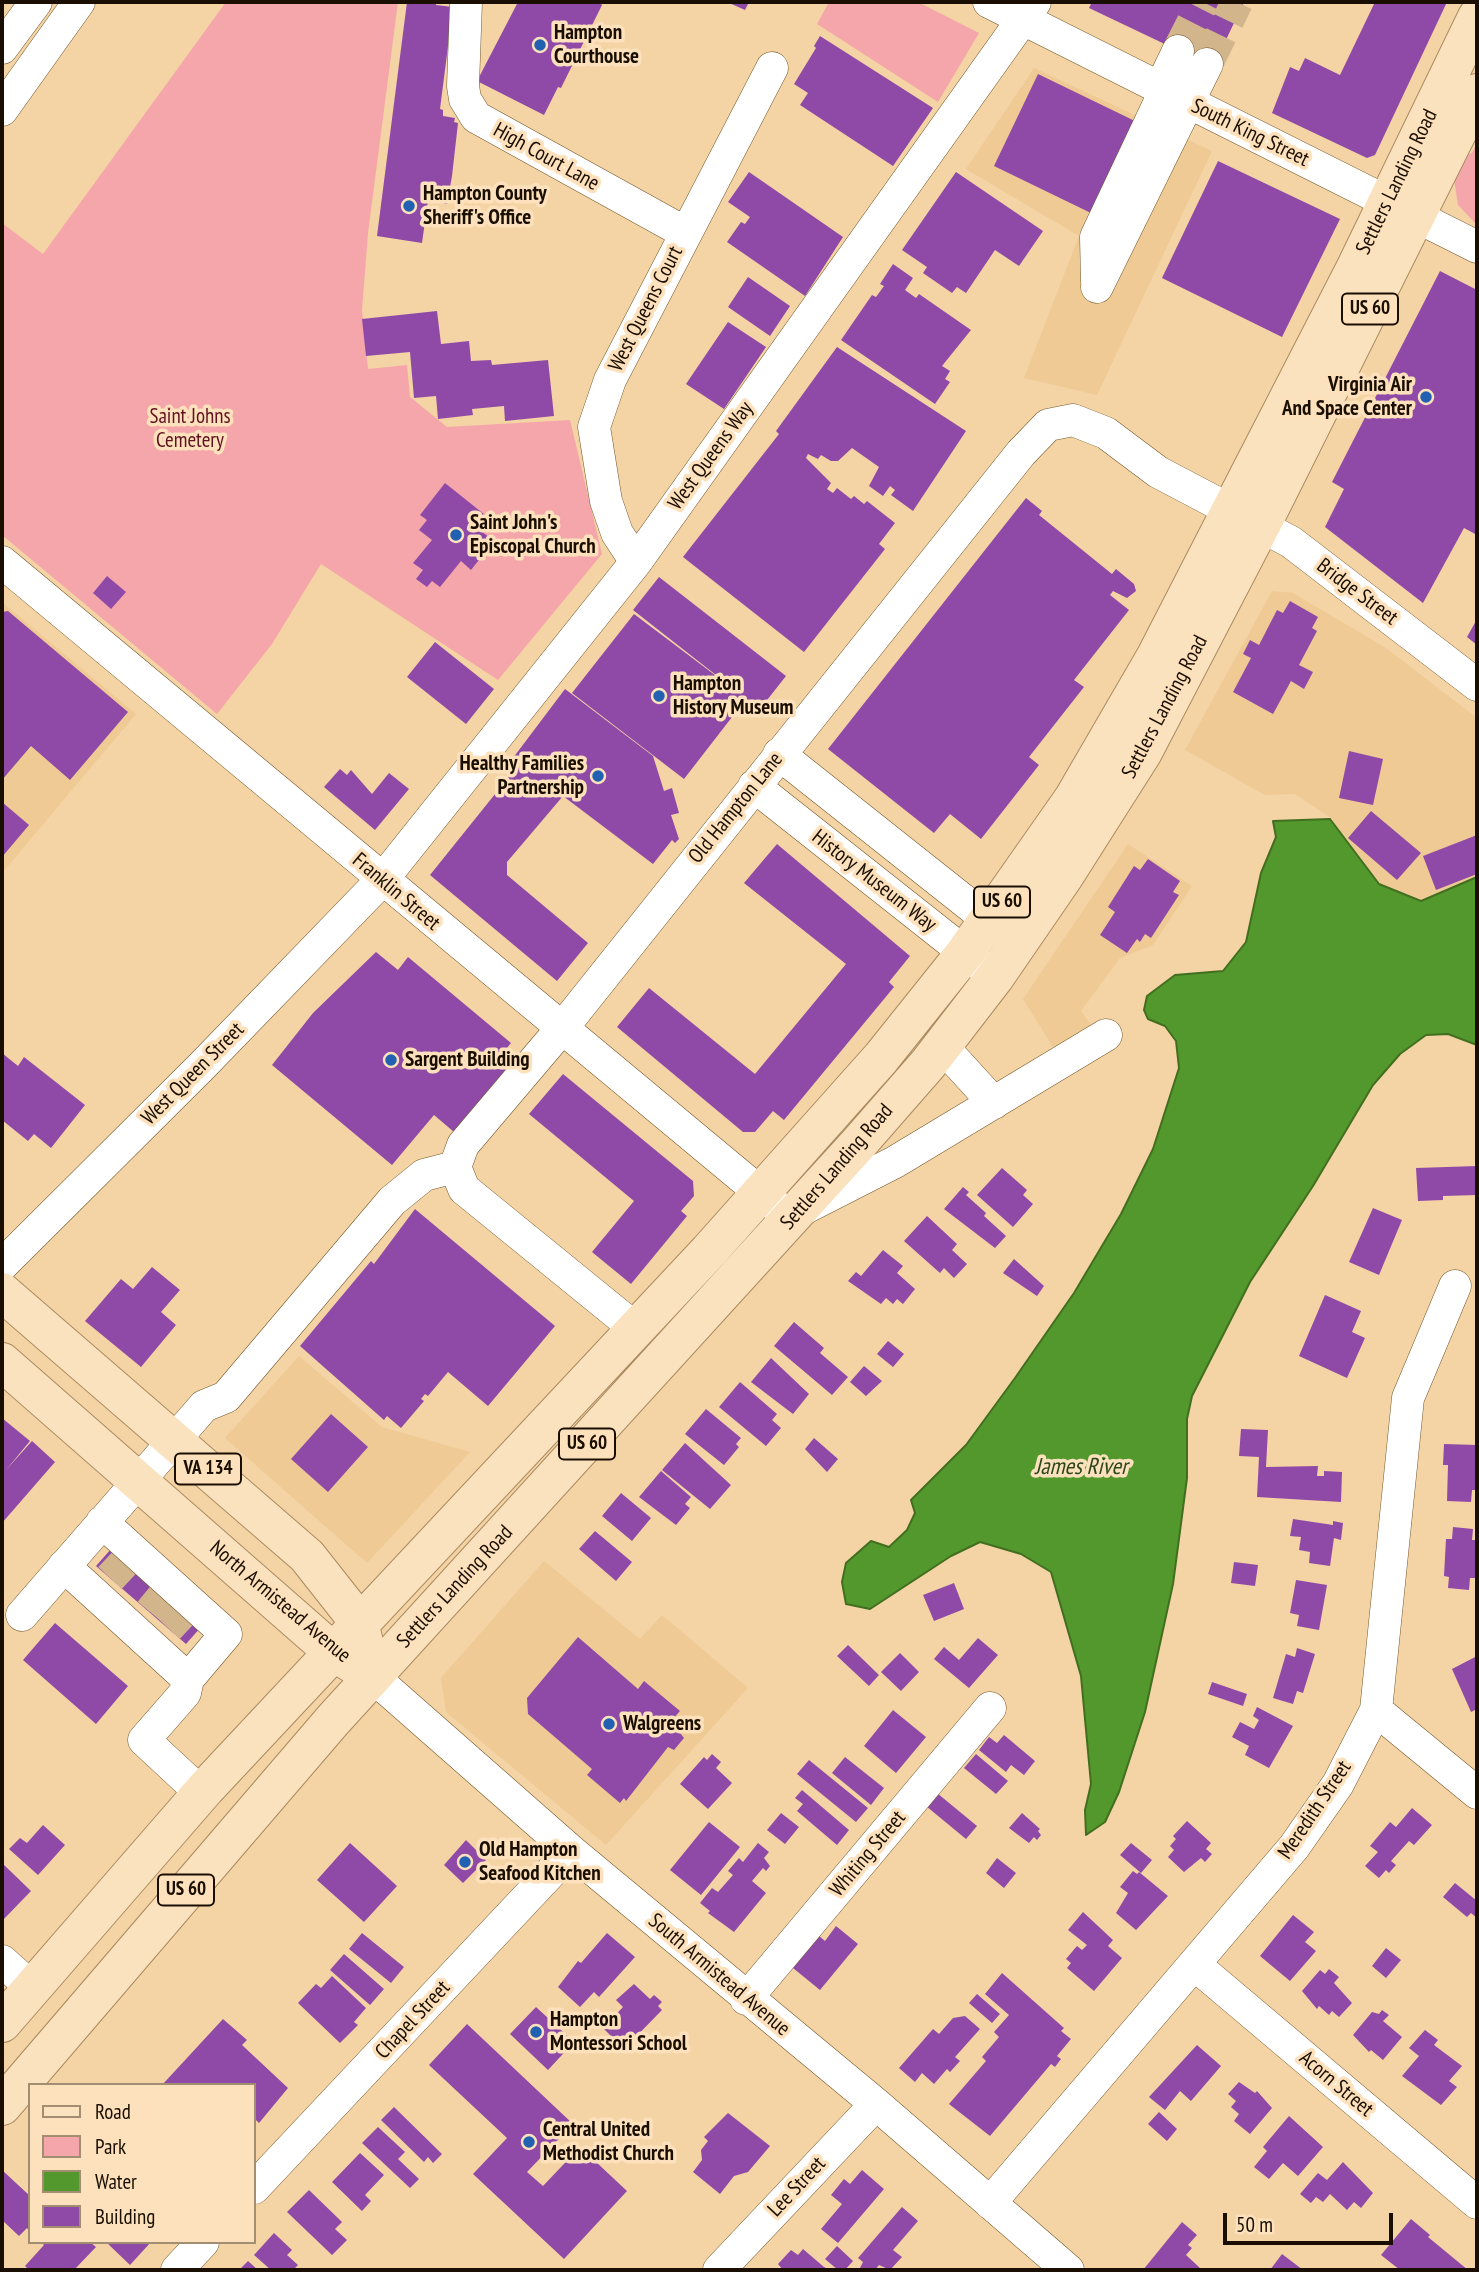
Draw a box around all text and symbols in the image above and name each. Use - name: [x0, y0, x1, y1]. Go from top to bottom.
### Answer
- place label: Hampton Courthouse: [554, 20, 639, 70]
- marker: Hampton Courthouse: [532, 37, 548, 53]
- street label: South King Street: [1187, 94, 1313, 172]
- street label: Settlers Landing Road: [1351, 105, 1443, 259]
- street label: High Court Lane: [489, 118, 603, 196]
- place label: Hampton County Sheriff's Office: [423, 181, 547, 231]
- marker: Hampton County Sheriff's Office: [401, 198, 417, 214]
- street label: West Queens Court: [604, 242, 688, 376]
- road number: US 60: [1342, 294, 1398, 324]
- place label: Virginia Air And Space Center: [1282, 372, 1412, 422]
- marker: Virginia Air And Space Center: [1418, 389, 1434, 405]
- street label: West Queens Way: [663, 397, 759, 515]
- park label: Saint Johns Cemetery: [149, 404, 231, 454]
- place label: Saint John's Episcopal Church: [470, 510, 596, 560]
- marker: Saint John's Episcopal Church: [448, 527, 464, 543]
- street label: Bridge Street: [1311, 553, 1403, 631]
- street label: Settlers Landing Road: [1117, 631, 1213, 783]
- place label: Hampton History Museum: [673, 671, 794, 721]
- marker: Hampton History Museum: [651, 688, 667, 704]
- street label: Old Hampton Lane: [684, 747, 788, 869]
- place label: Healthy Families Partnership: [460, 751, 584, 801]
- marker: Healthy Families Partnership: [590, 768, 606, 784]
- street label: History Museum Way: [807, 825, 941, 937]
- street label: Franklin Street: [347, 848, 445, 936]
- road number: US 60: [974, 887, 1030, 918]
- street label: West Queen Street: [137, 1018, 249, 1130]
- place label: Sargent Building: [405, 1047, 529, 1073]
- marker: Sargent Building: [383, 1052, 399, 1068]
- street label: Settlers Landing Road: [776, 1099, 898, 1235]
- road number: US 60: [559, 1428, 615, 1460]
- water label: James River: [1035, 1453, 1127, 1481]
- road number: VA 134: [175, 1454, 241, 1484]
- street label: Settlers Landing Road: [392, 1521, 518, 1653]
- street label: North Armistead Avenue: [204, 1536, 356, 1668]
- place label: Walgreens: [623, 1711, 701, 1737]
- marker: Walgreens: [601, 1716, 617, 1732]
- street label: Meredith Street: [1273, 1756, 1357, 1864]
- street label: Whiting Street: [825, 1806, 911, 1902]
- place label: Old Hampton Seafood Kitchen: [479, 1837, 601, 1887]
- marker: Old Hampton Seafood Kitchen: [457, 1854, 473, 1870]
- road number: US 60: [158, 1874, 214, 1906]
- street label: South Armistead Avenue: [643, 1908, 795, 2042]
- street label: Chapel Street: [370, 1976, 456, 2064]
- place label: Hampton Montessori School: [550, 2007, 687, 2057]
- marker: Hampton Montessori School: [528, 2024, 544, 2040]
- street label: Acorn Street: [1294, 2046, 1378, 2122]
- legend: [28, 2083, 256, 2244]
- text: Road: [95, 2098, 131, 2125]
- place label: Central United Methodist Church: [543, 2117, 674, 2167]
- text: Park: [95, 2133, 126, 2160]
- marker: Central United Methodist Church: [521, 2134, 537, 2150]
- street label: Lee Street: [763, 2152, 831, 2222]
- text: Water: [95, 2168, 137, 2195]
- scale bar: [1227, 2198, 1397, 2242]
- text: Building: [95, 2203, 155, 2230]
- text: 50 m: [1236, 2211, 1273, 2238]

